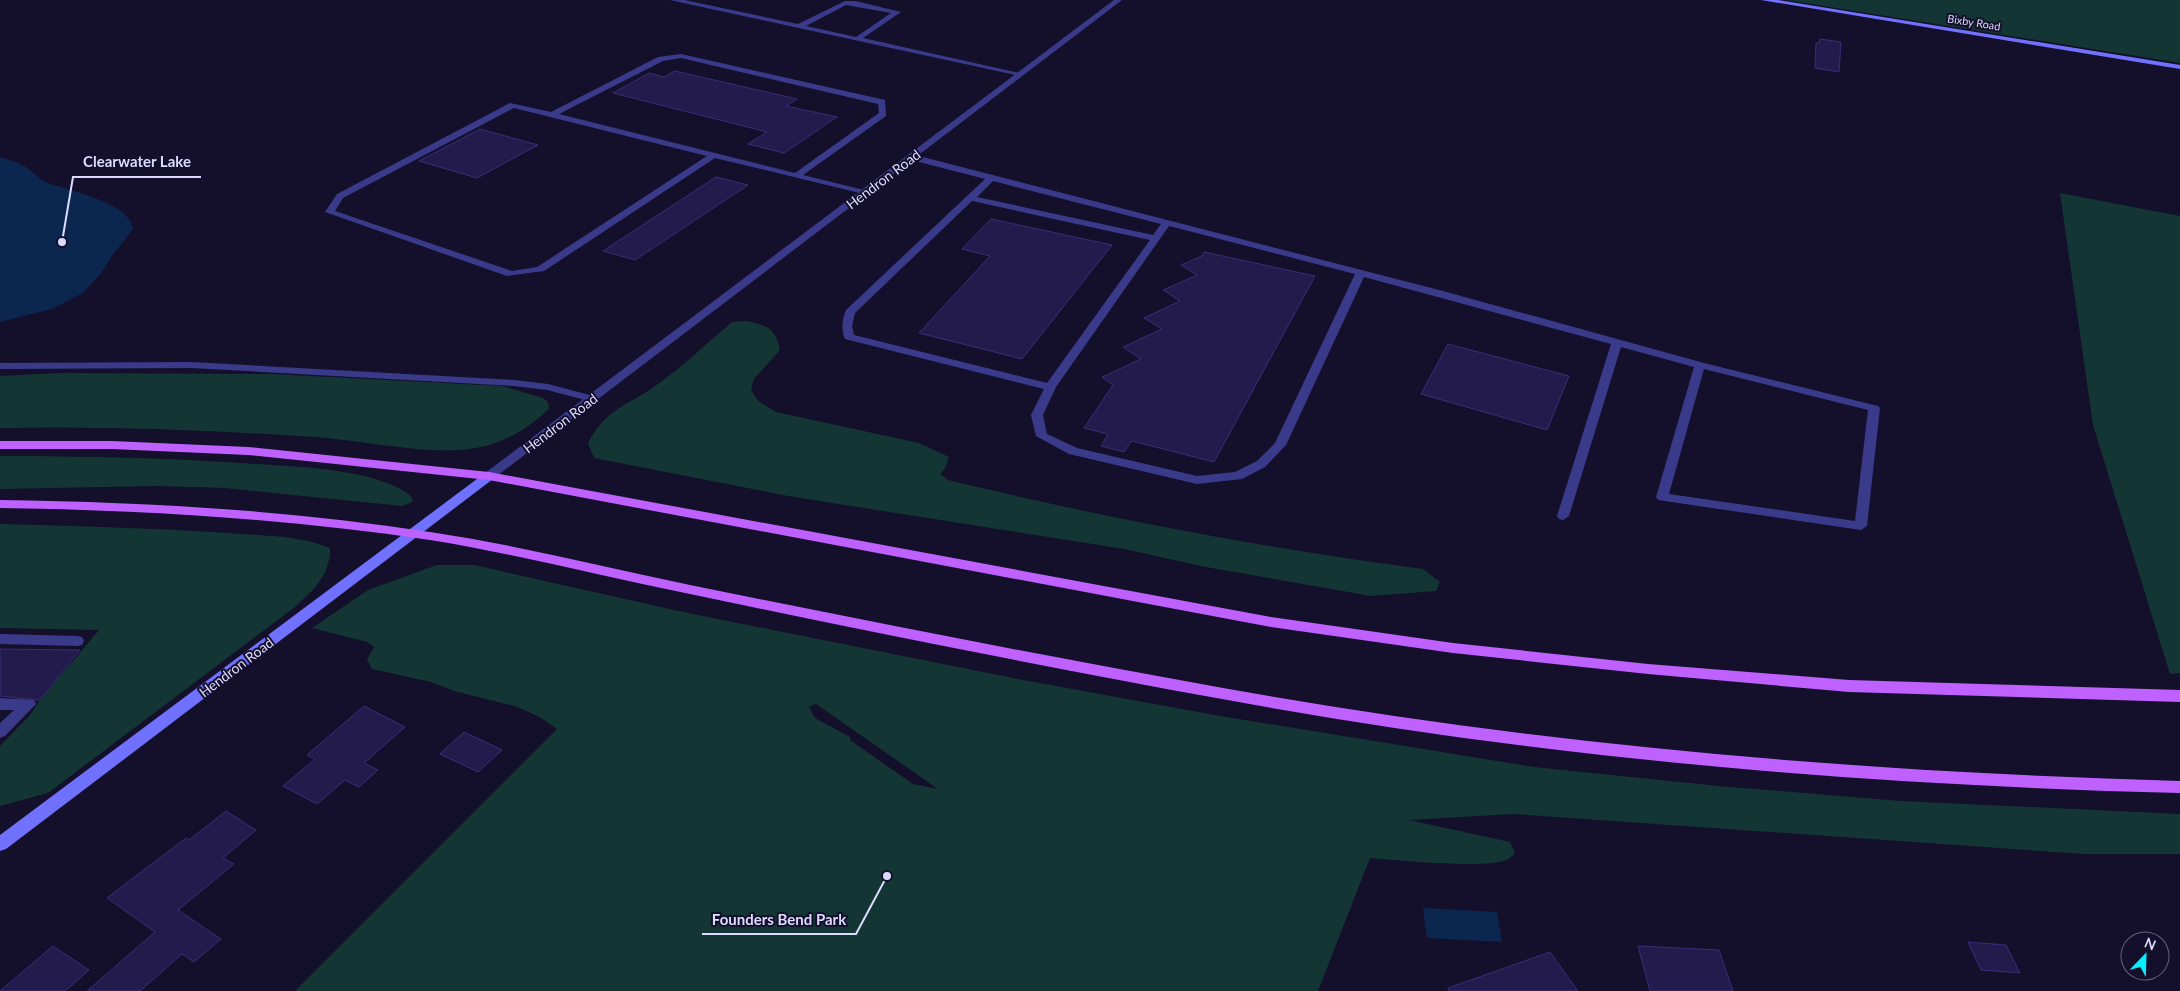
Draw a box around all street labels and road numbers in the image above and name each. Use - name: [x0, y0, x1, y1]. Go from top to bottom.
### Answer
- street label: Bixby Road: [1946, 11, 2002, 33]
- street label: Hendron Road: [842, 146, 924, 212]
- street label: Hendron Road: [519, 390, 601, 456]
- street label: Hendron Road: [195, 634, 277, 700]

